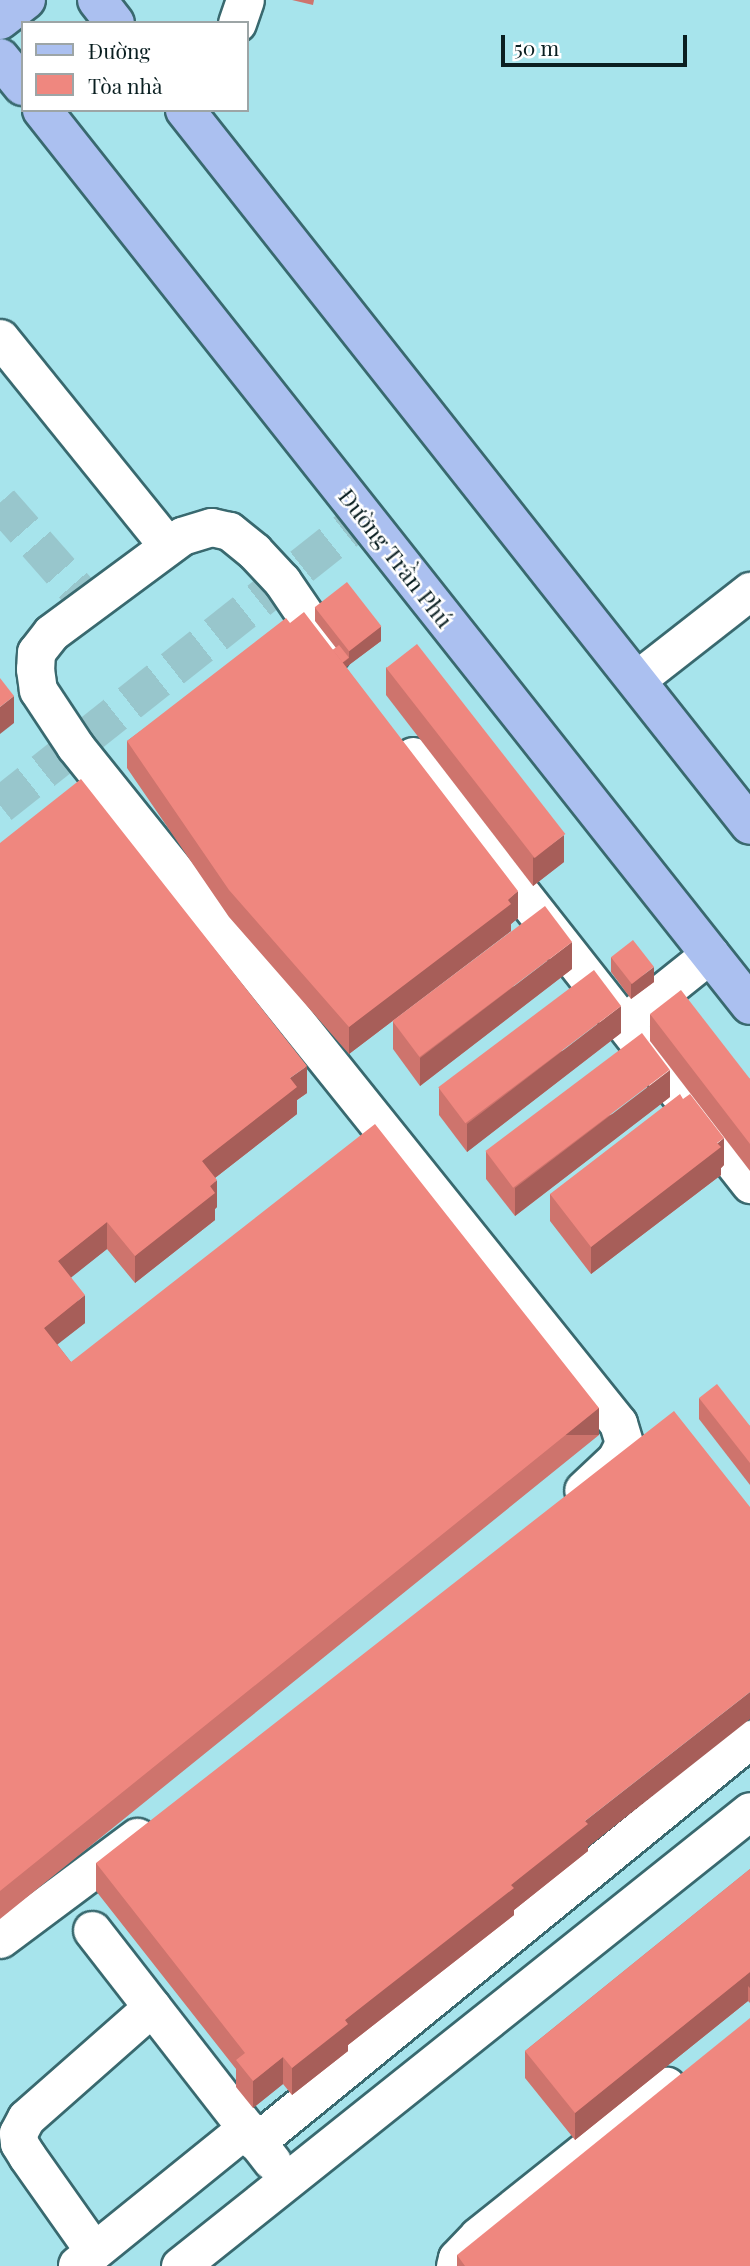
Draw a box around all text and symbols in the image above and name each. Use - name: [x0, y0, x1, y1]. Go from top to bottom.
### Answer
- legend: [21, 21, 248, 112]
- scale bar: [505, 21, 690, 65]
- text: 50 m: [514, 33, 559, 61]
- text: Đường: [88, 36, 150, 64]
- text: Tòa nhà: [88, 71, 162, 99]
- street label: Đường Trần Phú: [333, 483, 459, 633]

